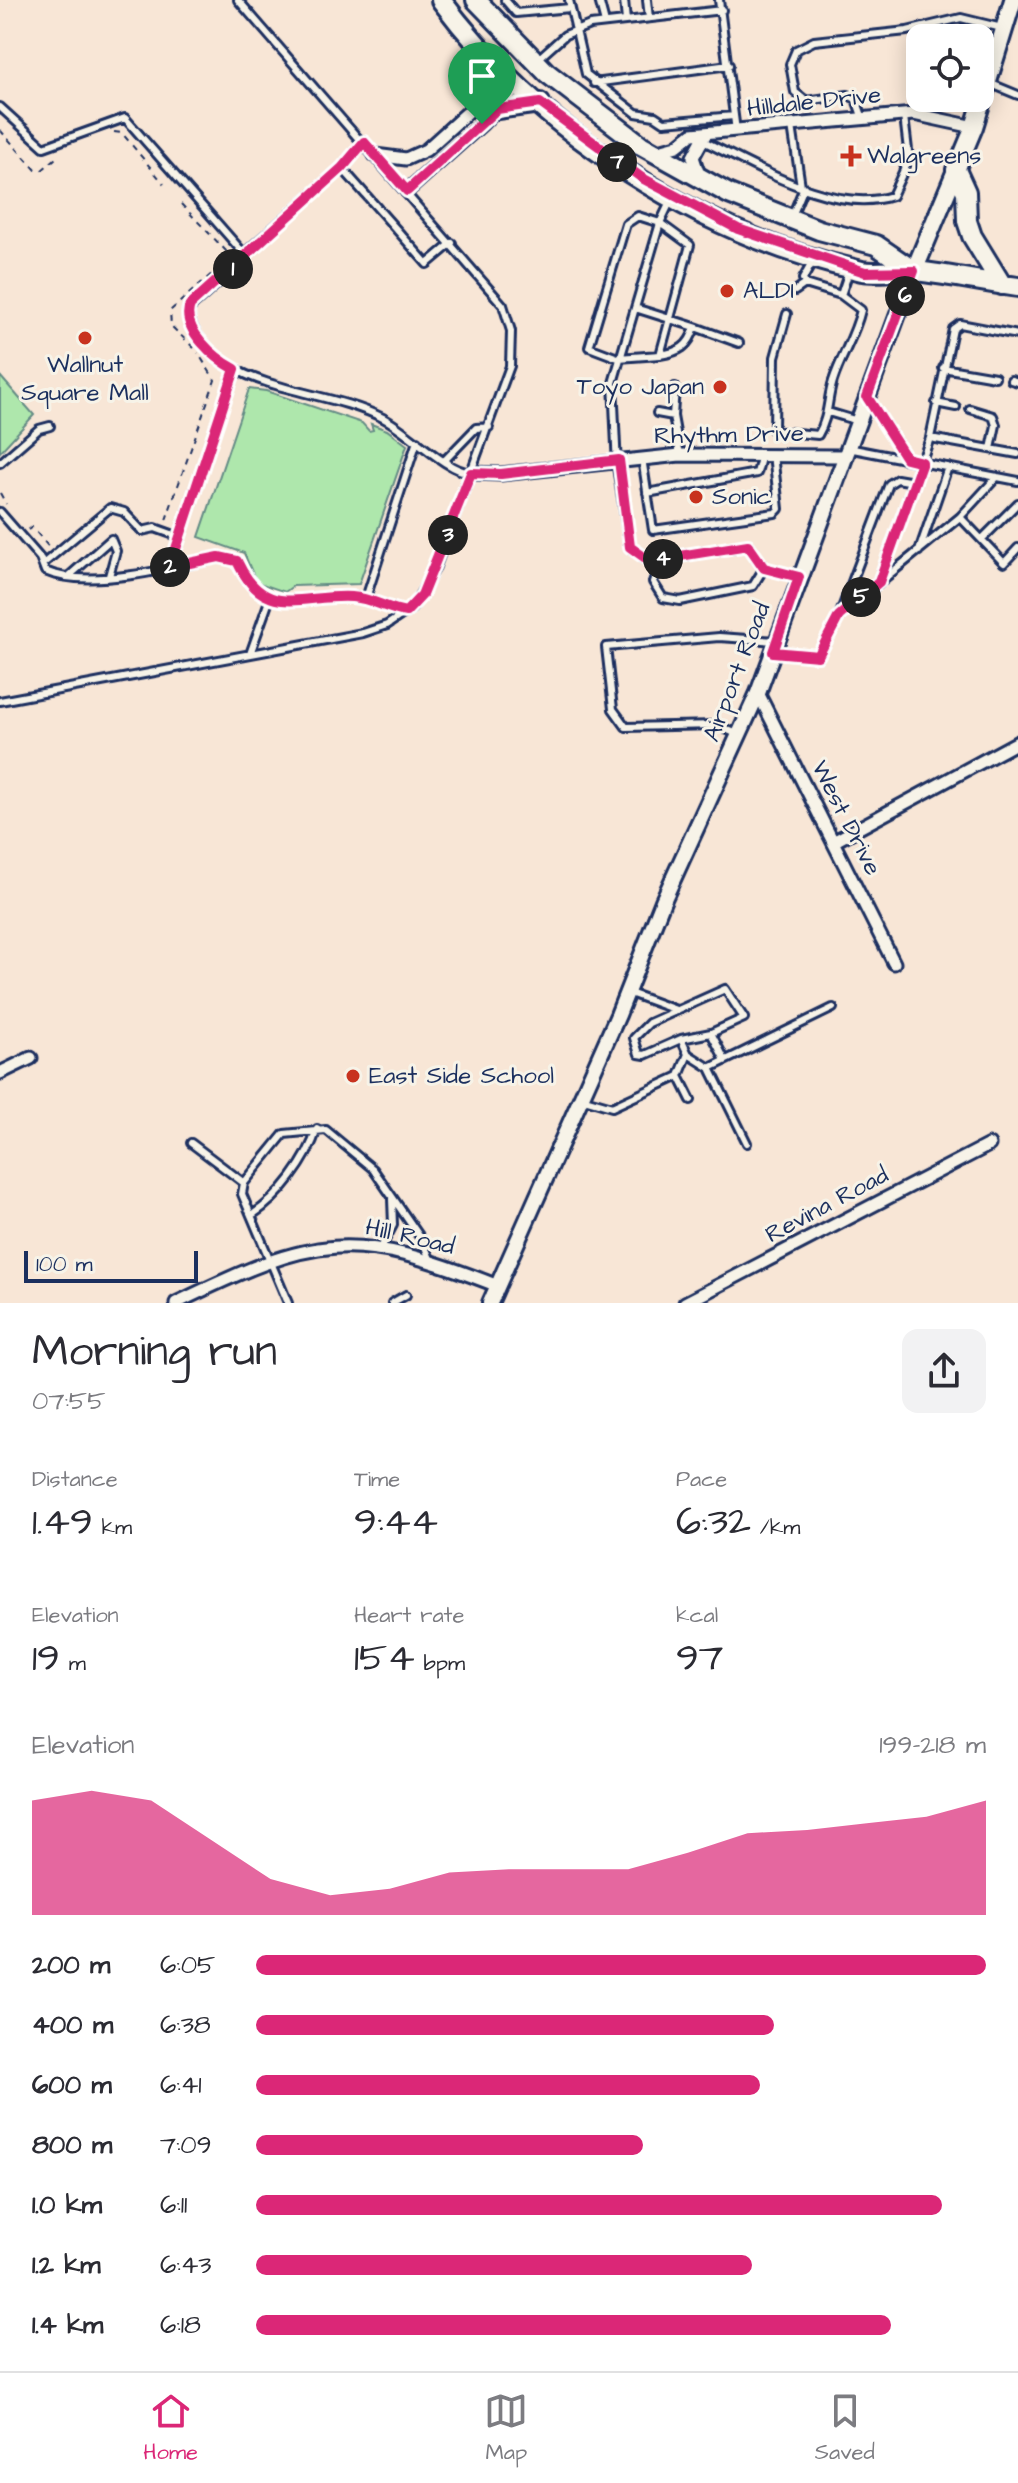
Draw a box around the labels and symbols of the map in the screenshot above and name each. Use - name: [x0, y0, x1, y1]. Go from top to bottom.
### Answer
- pin: [448, 42, 516, 124]
- street label: Hilldale Drive: [745, 78, 883, 126]
- place label: Walgreens: [867, 139, 981, 174]
- pin: 7: [597, 142, 637, 182]
- marker: Walgreens: [842, 147, 860, 165]
- pin: 1: [213, 249, 253, 289]
- place label: ALDI: [743, 274, 794, 308]
- pin: 6: [885, 276, 925, 316]
- marker: ALDI: [718, 282, 736, 300]
- marker: Wallnut Square Mall: [76, 329, 94, 347]
- place label: Wallnut Square Mall: [21, 348, 149, 410]
- place label: Toyo Japan: [577, 370, 704, 405]
- marker: Toyo Japan: [711, 378, 729, 396]
- street label: Rhythm Drive: [654, 417, 804, 454]
- place label: Sonic: [712, 480, 772, 514]
- marker: Sonic: [687, 488, 705, 506]
- pin: 3: [428, 515, 468, 555]
- pin: 4: [643, 539, 683, 579]
- pin: 2: [150, 547, 190, 587]
- pin: 5: [841, 577, 881, 617]
- street label: Airport Road: [695, 597, 779, 747]
- street label: West Drive: [803, 755, 889, 881]
- place label: East Side School: [369, 1059, 554, 1093]
- marker: East Side School: [344, 1067, 362, 1085]
- street label: Revina Road: [759, 1158, 895, 1252]
- street label: Hill Road: [362, 1210, 458, 1264]
- scale bar: [24, 1247, 198, 1283]

